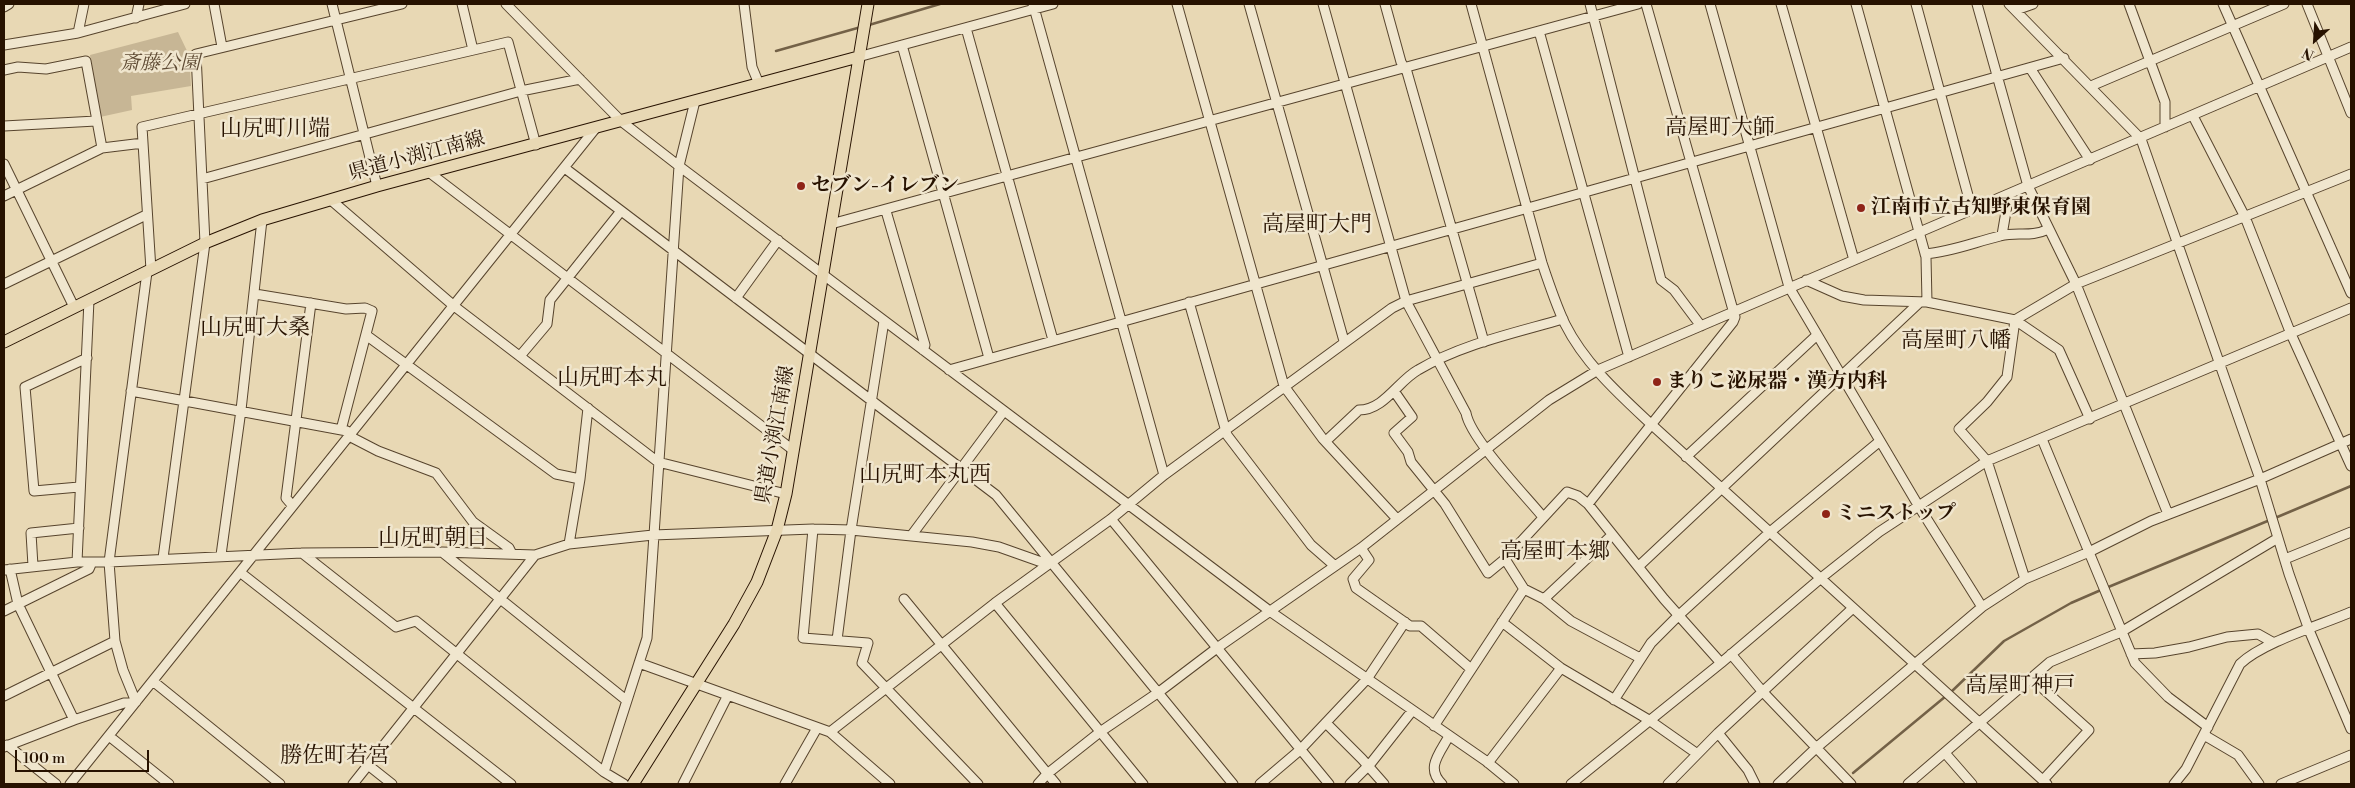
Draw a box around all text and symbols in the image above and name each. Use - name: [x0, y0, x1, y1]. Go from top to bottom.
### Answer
- north arrow: [2290, 15, 2340, 65]
- text: N: [2300, 43, 2317, 64]
- park label: 斎藤公園: [120, 52, 200, 76]
- district label: 高屋町大師: [1665, 116, 1775, 142]
- district label: 山尻町川端: [220, 117, 330, 143]
- street label: 県道小渕江南線: [346, 127, 488, 187]
- place label: セブン-イレブン: [811, 174, 959, 198]
- marker: セブン-イレブン: [795, 180, 807, 192]
- place label: 江南市立古知野東保育園: [1871, 196, 2091, 220]
- marker: 江南市立古知野東保育園: [1855, 202, 1867, 214]
- district label: 高屋町大門: [1262, 213, 1372, 239]
- district label: 山尻町大桑: [200, 316, 310, 342]
- district label: 高屋町八幡: [1901, 329, 2011, 355]
- street label: 県道小渕江南線: [752, 364, 800, 506]
- district label: 山尻町本丸: [557, 366, 667, 392]
- place label: まりこ泌尿器・漢方内科: [1667, 370, 1887, 394]
- marker: まりこ泌尿器・漢方内科: [1651, 376, 1663, 388]
- district label: 山尻町本丸西: [859, 463, 991, 489]
- place label: ミニストップ: [1836, 502, 1956, 526]
- marker: ミニストップ: [1820, 508, 1832, 520]
- district label: 山尻町朝日: [378, 526, 488, 552]
- district label: 高屋町本郷: [1500, 540, 1610, 566]
- district label: 高屋町神戸: [1965, 674, 2075, 700]
- scale bar: [18, 740, 151, 772]
- district label: 勝佐町若宮: [280, 744, 390, 770]
- text: 100 m: [23, 749, 65, 768]

